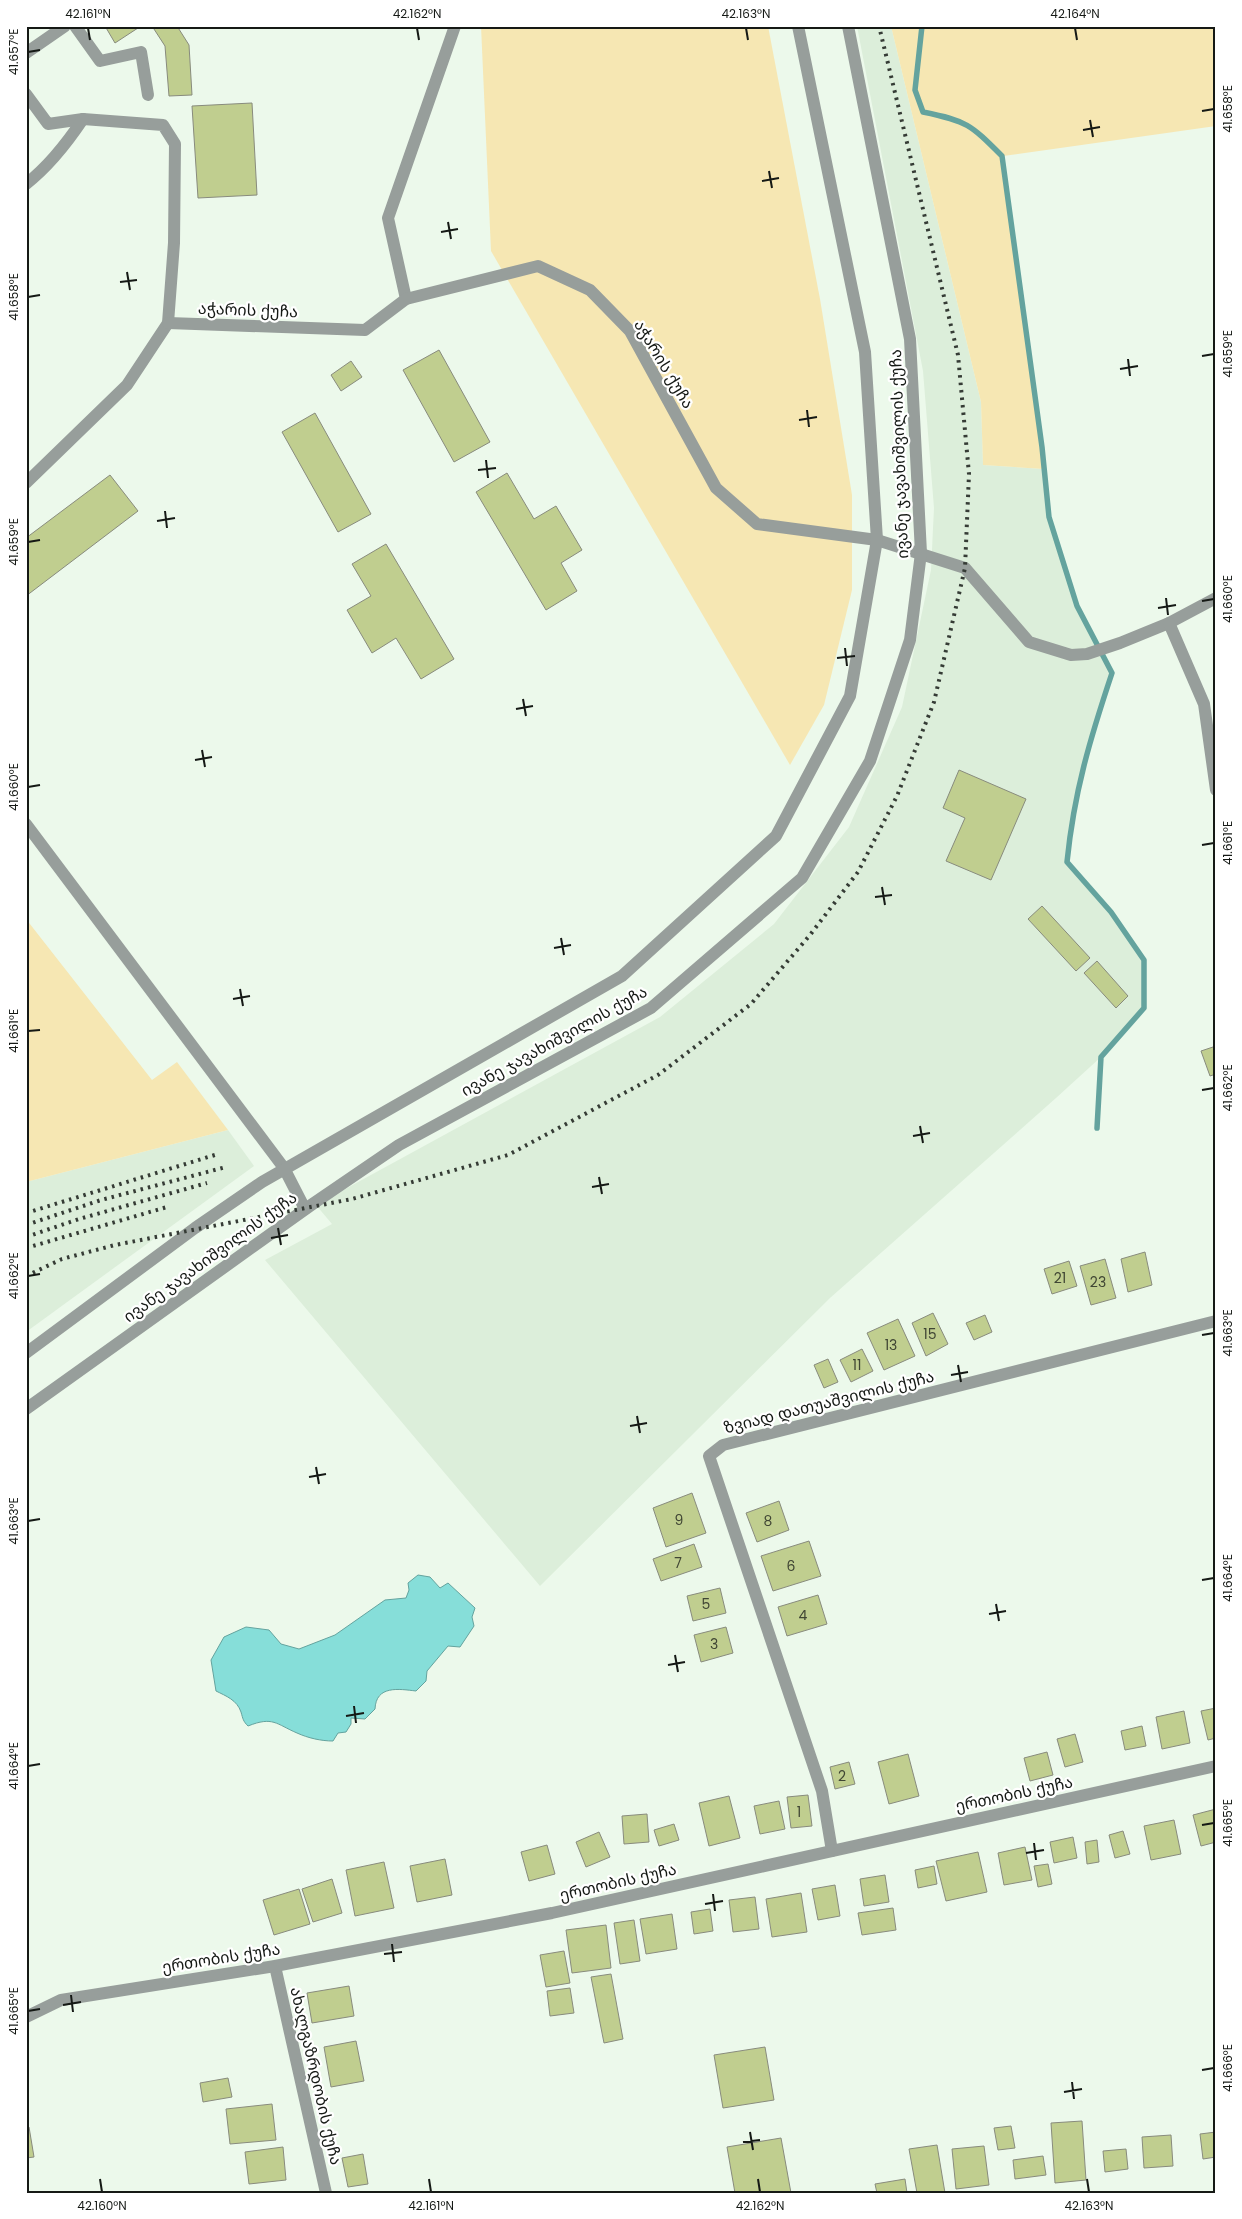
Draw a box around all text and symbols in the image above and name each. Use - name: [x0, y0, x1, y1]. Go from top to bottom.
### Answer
- text: 42.161°N: [65, 5, 111, 22]
- text: 42.162°N: [393, 5, 441, 22]
- text: 42.163°N: [722, 5, 770, 22]
- text: 42.164°N: [1050, 5, 1100, 22]
- text: 41.657°E: [5, 29, 22, 75]
- text: 41.658°E: [1219, 85, 1236, 133]
- text: 41.658°E: [5, 273, 22, 321]
- street label: აჭარის ქუჩა: [198, 297, 298, 323]
- street label: აჭარის ქუჩა: [628, 315, 700, 413]
- text: 41.659°E: [1219, 330, 1236, 378]
- street label: ივანე ჯავახიშვილის ქუჩა: [884, 349, 914, 559]
- text: 41.659°E: [5, 518, 22, 566]
- text: 41.660°E: [1219, 575, 1236, 623]
- text: 41.660°E: [5, 763, 22, 811]
- text: 41.661°E: [1219, 821, 1236, 865]
- street label: ივანე ჯავახიშვილის ქუჩა: [457, 980, 651, 1102]
- text: 41.661°E: [5, 1009, 22, 1053]
- text: 41.662°E: [1219, 1064, 1236, 1112]
- street label: ივანე ჯავახიშვილის ქუჩა: [118, 1186, 302, 1328]
- text: 41.662°E: [5, 1252, 22, 1300]
- house number: 21: [1054, 1268, 1066, 1288]
- house number: 23: [1090, 1272, 1106, 1292]
- text: 41.663°E: [1219, 1309, 1236, 1357]
- house number: 15: [923, 1324, 937, 1344]
- house number: 13: [885, 1335, 897, 1355]
- house number: 11: [853, 1355, 861, 1375]
- street label: ზვიად დათუაშვილის ქუჩა: [721, 1365, 937, 1439]
- text: 41.663°E: [5, 1497, 22, 1545]
- house number: 9: [675, 1510, 683, 1530]
- house number: 8: [764, 1511, 773, 1531]
- house number: 7: [674, 1553, 682, 1573]
- text: 41.664°E: [1219, 1554, 1236, 1602]
- house number: 6: [787, 1556, 796, 1576]
- house number: 5: [702, 1594, 710, 1614]
- house number: 4: [799, 1605, 808, 1625]
- house number: 3: [710, 1634, 718, 1654]
- text: 41.664°E: [5, 1742, 22, 1790]
- house number: 2: [838, 1766, 846, 1786]
- street label: ერთობის ქუჩა: [953, 1770, 1075, 1818]
- text: 41.665°E: [1219, 1799, 1236, 1847]
- house number: 1: [797, 1802, 801, 1822]
- street label: ერთობის ქუჩა: [557, 1857, 679, 1907]
- street label: ერთობის ქუჩა: [160, 1937, 282, 1979]
- street label: ახალგაზრდობის ქუჩა: [284, 1985, 348, 2167]
- text: 41.665°E: [5, 1987, 22, 2035]
- text: 41.666°E: [1219, 2044, 1236, 2092]
- text: 42.160°N: [77, 2197, 127, 2214]
- text: 42.161°N: [408, 2197, 454, 2214]
- text: 42.162°N: [736, 2197, 784, 2214]
- text: 42.163°N: [1065, 2197, 1113, 2214]

